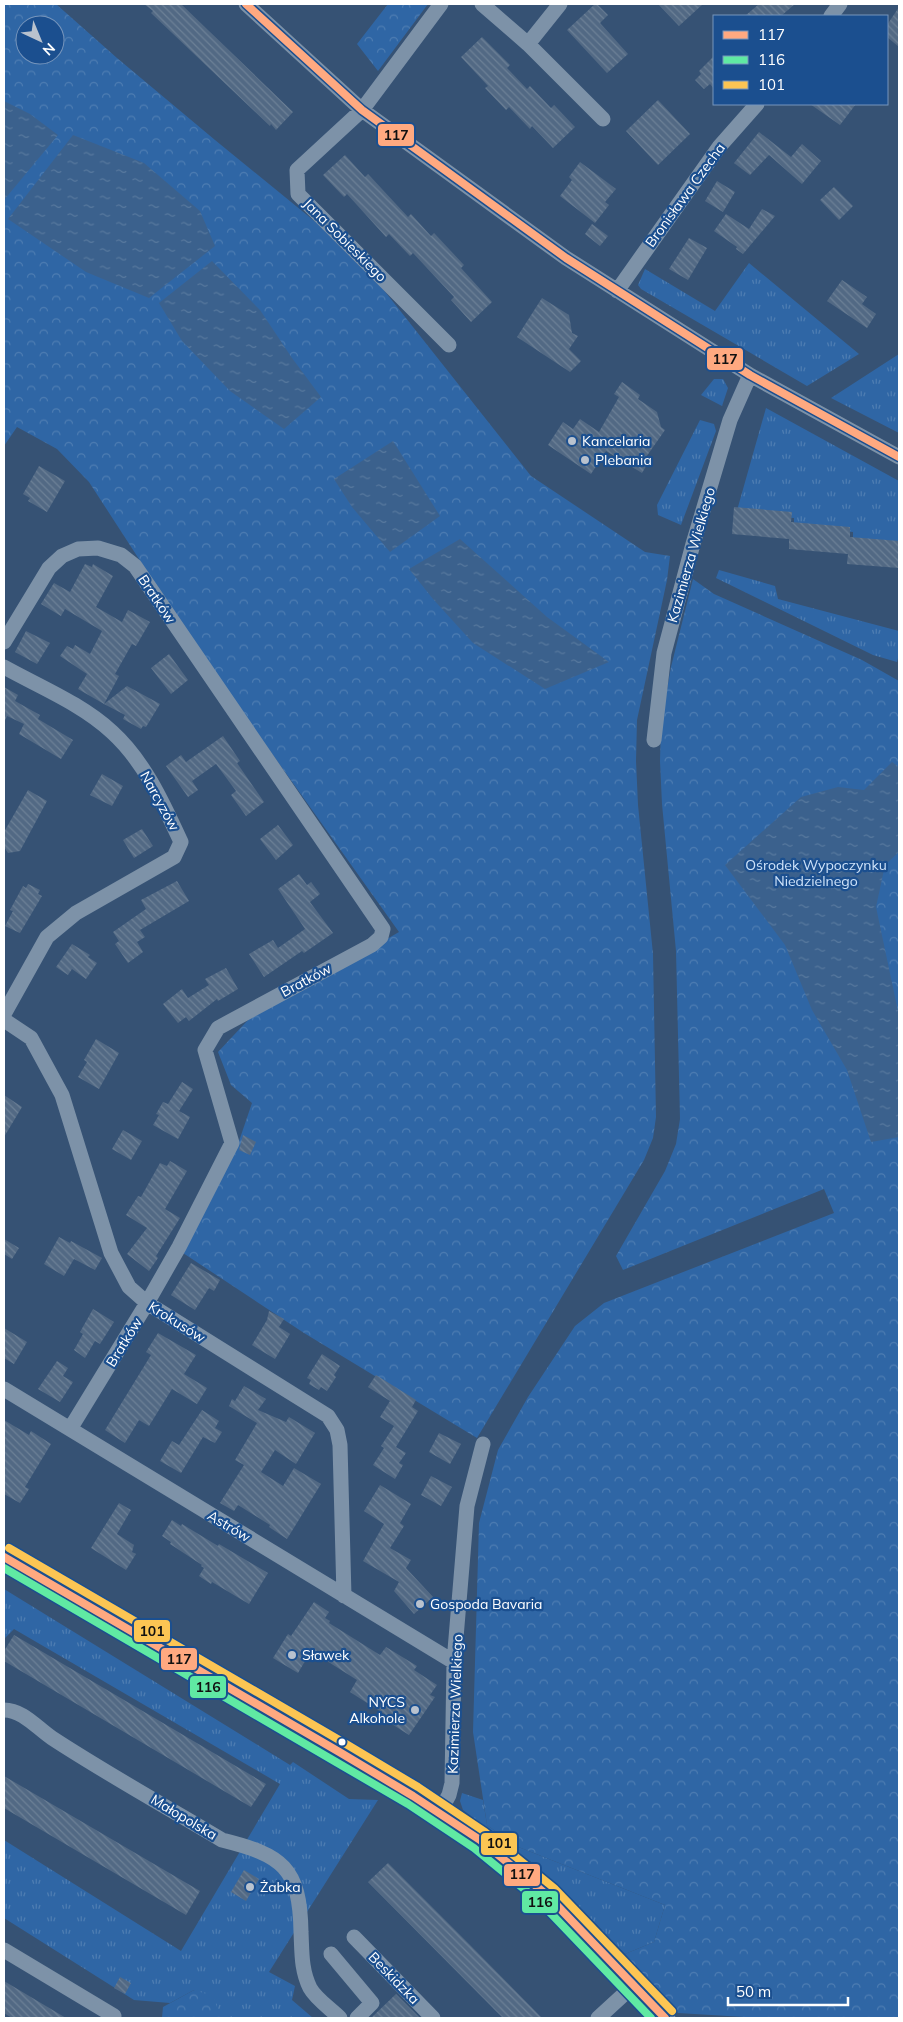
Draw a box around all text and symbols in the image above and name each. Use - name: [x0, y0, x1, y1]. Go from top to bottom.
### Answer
- north arrow: [15, 15, 65, 65]
- legend: [713, 15, 888, 105]
- text: 117: [758, 25, 785, 44]
- text: N: [39, 39, 59, 59]
- text: 116: [758, 50, 785, 69]
- text: 101: [758, 75, 785, 94]
- line badge: 117: [377, 123, 415, 147]
- text: 117: [383, 126, 409, 144]
- street label: Bronisława Czecha: [641, 139, 729, 251]
- street label: Jana Sobieskiego: [299, 194, 391, 286]
- line badge: 117: [706, 347, 744, 371]
- text: 117: [712, 350, 738, 368]
- place label: Kancelaria: [582, 432, 650, 450]
- marker: Kancelaria: [566, 435, 578, 447]
- place label: Plebania: [595, 451, 652, 469]
- marker: Plebania: [579, 454, 591, 466]
- street label: Kazimierza Wielkiego: [663, 485, 719, 625]
- street label: Bratków: [134, 571, 180, 627]
- street label: Narcyzów: [136, 768, 184, 834]
- park label: Ośrodek Wypoczynku Niedzielnego: [745, 856, 887, 890]
- street label: Bratków: [278, 959, 334, 1001]
- street label: Krokusów: [145, 1297, 209, 1347]
- street label: Bratków: [102, 1314, 146, 1370]
- street label: Astrów: [204, 1506, 254, 1546]
- place label: Gospoda Bavaria: [430, 1595, 542, 1613]
- marker: Gospoda Bavaria: [414, 1598, 426, 1610]
- line badge: 101: [133, 1619, 171, 1643]
- text: 101: [139, 1622, 165, 1640]
- street label: Kazimierza Wielkiego: [444, 1634, 466, 1774]
- place label: Sławek: [302, 1646, 350, 1664]
- line badge: 117: [160, 1647, 198, 1671]
- marker: Sławek: [286, 1649, 298, 1661]
- text: 117: [166, 1650, 192, 1668]
- line badge: 116: [189, 1675, 227, 1699]
- text: 116: [195, 1678, 221, 1696]
- place label: NYCS Alkohole: [349, 1693, 405, 1727]
- marker: NYCS Alkohole: [409, 1704, 421, 1716]
- unlabelled marker: [337, 1737, 347, 1747]
- street label: Małopolska: [148, 1790, 220, 1844]
- line badge: 101: [480, 1832, 518, 1856]
- text: 101: [486, 1834, 512, 1852]
- line badge: 117: [503, 1863, 541, 1887]
- text: 117: [509, 1865, 535, 1883]
- place label: Żabka: [260, 1878, 301, 1896]
- marker: Żabka: [244, 1881, 256, 1893]
- line badge: 116: [521, 1890, 559, 1914]
- text: 116: [527, 1893, 553, 1911]
- street label: Beskidzka: [365, 1948, 423, 2008]
- scale bar: [728, 1974, 848, 2006]
- text: 50 m: [736, 1982, 771, 2001]

